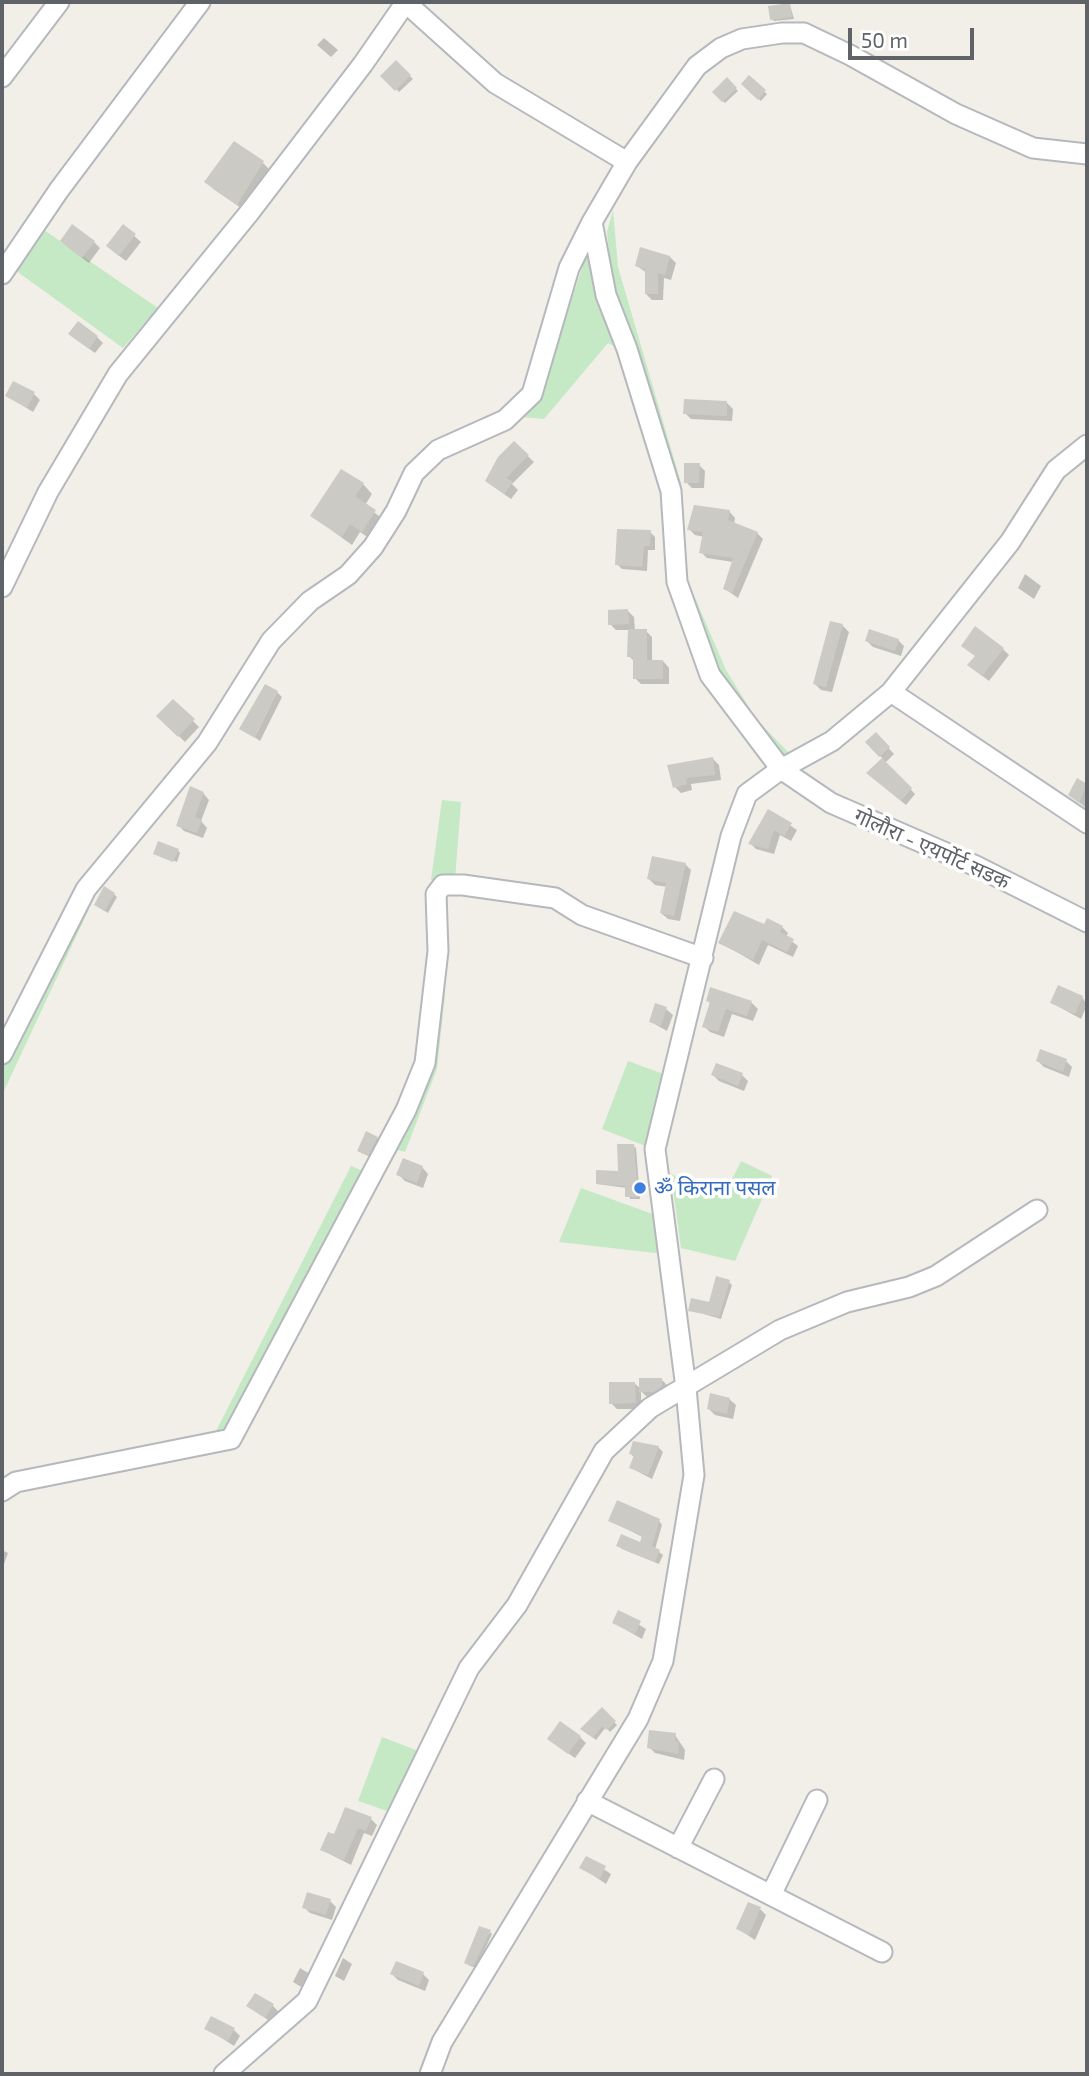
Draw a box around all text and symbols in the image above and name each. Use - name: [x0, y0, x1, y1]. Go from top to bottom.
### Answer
- scale bar: [851, 14, 977, 58]
- text: 50 m: [861, 27, 908, 52]
- street label: गोलौरा - एयर्पोर्ट सडक: [850, 803, 1014, 895]
- place label: ॐ किराना पसल: [654, 1175, 776, 1201]
- marker: ॐ किराना पसल: [632, 1180, 648, 1196]

